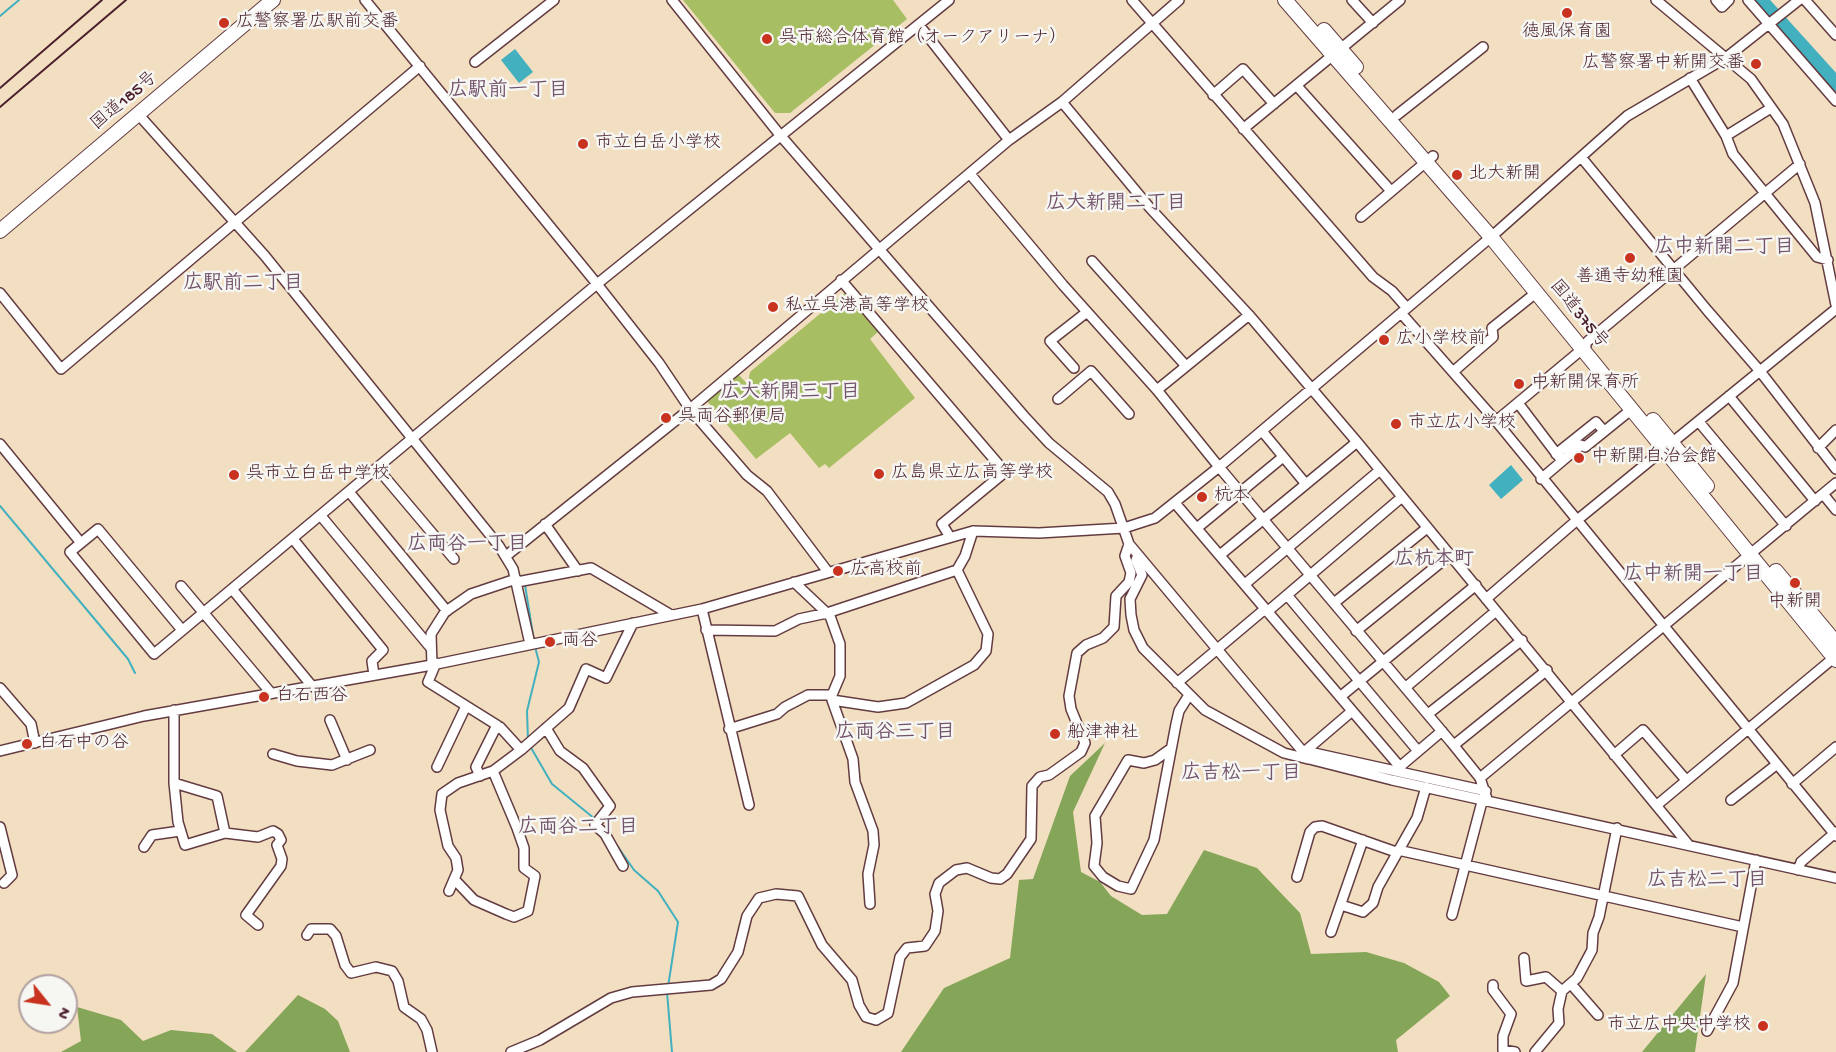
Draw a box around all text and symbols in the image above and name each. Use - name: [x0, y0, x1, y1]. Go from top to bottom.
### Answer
- marker: 徳風保育園: [1560, 6, 1574, 20]
- place label: 広警察署広駅前交番: [236, 12, 398, 34]
- marker: 広警察署広駅前交番: [217, 16, 231, 30]
- place label: 徳風保育園: [1522, 22, 1612, 44]
- place label: 呉市総合体育館（オークアリーナ）: [779, 28, 1067, 50]
- marker: 呉市総合体育館（オークアリーナ）: [760, 32, 774, 46]
- place label: 広警察署中新開交番: [1582, 53, 1744, 75]
- marker: 広警察署中新開交番: [1749, 57, 1763, 71]
- street label: 国道185号: [87, 68, 163, 136]
- district label: 広駅前一丁目: [448, 80, 568, 104]
- place label: 市立白岳小学校: [595, 133, 721, 155]
- marker: 市立白岳小学校: [576, 137, 590, 151]
- place label: 北大新開: [1469, 164, 1541, 186]
- marker: 北大新開: [1450, 168, 1464, 182]
- district label: 広大新開二丁目: [1046, 193, 1186, 217]
- district label: 広中新開二丁目: [1654, 237, 1794, 261]
- marker: 善通寺幼稚園: [1623, 251, 1637, 265]
- place label: 善通寺幼稚園: [1576, 267, 1684, 289]
- district label: 広駅前二丁目: [183, 273, 303, 297]
- street label: 国道375号: [1544, 276, 1612, 354]
- place label: 私立呉港高等学校: [785, 296, 929, 318]
- marker: 私立呉港高等学校: [766, 300, 780, 314]
- place label: 広小学校前: [1396, 329, 1486, 351]
- marker: 広小学校前: [1377, 333, 1391, 347]
- place label: 中新開保育所: [1531, 373, 1639, 395]
- marker: 中新開保育所: [1512, 377, 1526, 391]
- district label: 広大新開三丁目: [720, 382, 860, 406]
- place label: 呉両谷郵便局: [678, 407, 786, 429]
- marker: 呉両谷郵便局: [659, 411, 673, 425]
- place label: 市立広小学校: [1408, 413, 1516, 435]
- marker: 市立広小学校: [1389, 417, 1403, 431]
- place label: 中新開自治会館: [1591, 447, 1717, 469]
- marker: 中新開自治会館: [1572, 451, 1586, 465]
- place label: 広島県立広高等学校: [891, 463, 1053, 485]
- place label: 呉市立白岳中学校: [246, 464, 390, 486]
- marker: 広島県立広高等学校: [872, 467, 886, 481]
- marker: 呉市立白岳中学校: [227, 468, 241, 482]
- place label: 杭本: [1214, 486, 1250, 508]
- marker: 杭本: [1195, 490, 1209, 504]
- district label: 広両谷一丁目: [407, 534, 527, 558]
- district label: 広杭本町: [1394, 549, 1474, 573]
- place label: 広高校前: [850, 560, 922, 582]
- marker: 広高校前: [831, 564, 845, 578]
- district label: 広中新開一丁目: [1623, 564, 1763, 588]
- marker: 中新開: [1788, 576, 1802, 590]
- place label: 中新開: [1768, 592, 1822, 614]
- place label: 両谷: [562, 631, 598, 653]
- marker: 両谷: [543, 635, 557, 649]
- place label: 白石西谷: [276, 686, 348, 708]
- marker: 白石西谷: [257, 690, 271, 704]
- district label: 広両谷三丁目: [835, 722, 955, 746]
- place label: 船津神社: [1067, 723, 1139, 745]
- marker: 船津神社: [1048, 727, 1062, 741]
- place label: 白石中の谷: [39, 733, 129, 755]
- marker: 白石中の谷: [20, 737, 34, 751]
- district label: 広吉松一丁目: [1181, 763, 1301, 787]
- district label: 広両谷二丁目: [518, 817, 638, 841]
- district label: 広吉松二丁目: [1647, 870, 1767, 894]
- north arrow: [18, 974, 78, 1034]
- text: N: [51, 1003, 73, 1022]
- place label: 市立広中央中学校: [1607, 1015, 1751, 1037]
- marker: 市立広中央中学校: [1756, 1019, 1770, 1033]

